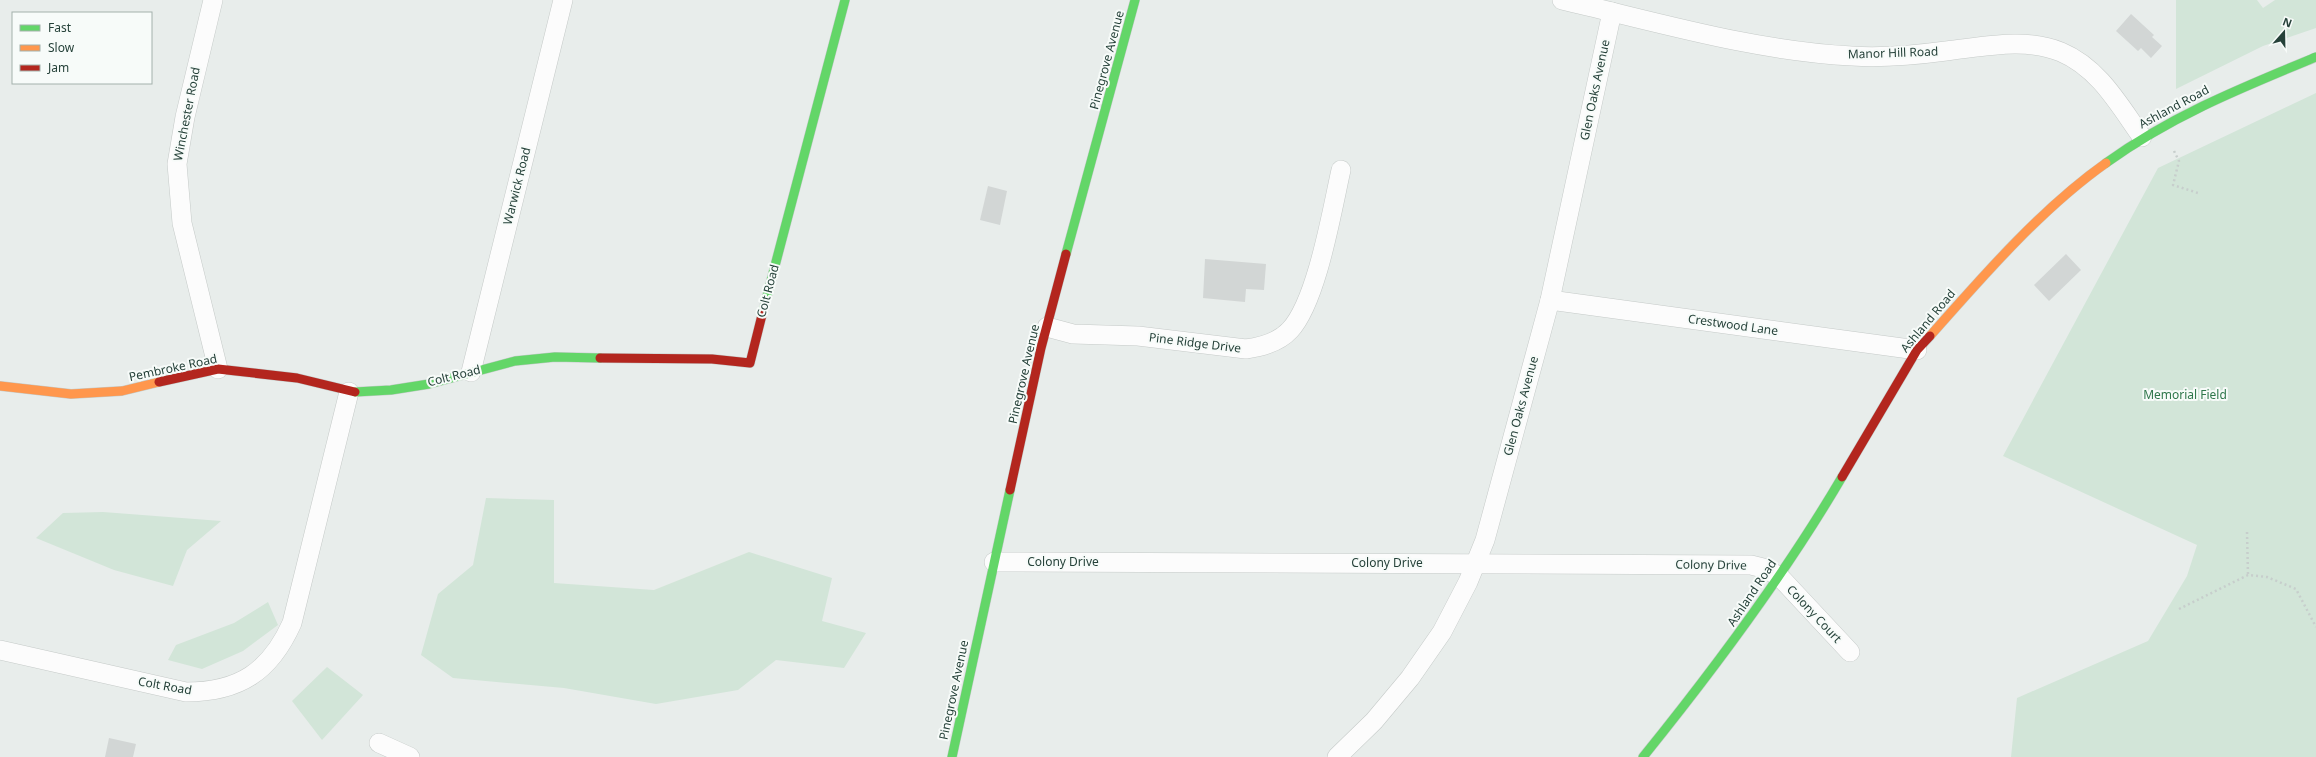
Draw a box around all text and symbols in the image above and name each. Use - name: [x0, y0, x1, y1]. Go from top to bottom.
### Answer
- street label: Pinegrove Avenue: [1085, 8, 1128, 111]
- legend: [12, 12, 152, 84]
- north arrow: [2264, 12, 2304, 52]
- text: N: [2281, 14, 2294, 31]
- text: Fast: [48, 19, 72, 36]
- street label: Glen Oaks Avenue: [1576, 38, 1614, 142]
- text: Slow: [48, 39, 75, 56]
- street label: Manor Hill Road: [1847, 42, 1939, 63]
- text: Jam: [47, 59, 69, 76]
- street label: Winchester Road: [169, 65, 204, 162]
- street label: Ashland Road: [2136, 81, 2212, 132]
- street label: Warwick Road: [499, 145, 534, 226]
- street label: Colt Road: [752, 262, 783, 319]
- street label: Ashland Road: [1896, 286, 1959, 356]
- street label: Crestwood Lane: [1687, 310, 1779, 339]
- street label: Pinegrove Avenue: [1004, 322, 1043, 425]
- street label: Pine Ridge Drive: [1148, 328, 1242, 357]
- street label: Pembroke Road: [127, 350, 219, 385]
- street label: Glen Oaks Avenue: [1499, 354, 1542, 458]
- street label: Colt Road: [426, 361, 482, 390]
- park label: Memorial Field: [2143, 386, 2227, 403]
- street label: Colony Drive: [1027, 553, 1099, 570]
- street label: Colony Drive: [1351, 554, 1423, 571]
- street label: Colony Drive: [1675, 555, 1747, 574]
- street label: Ashland Road: [1723, 556, 1780, 630]
- street label: Colony Court: [1783, 581, 1846, 647]
- street label: Pinegrove Avenue: [935, 638, 972, 741]
- street label: Colt Road: [137, 672, 193, 699]

